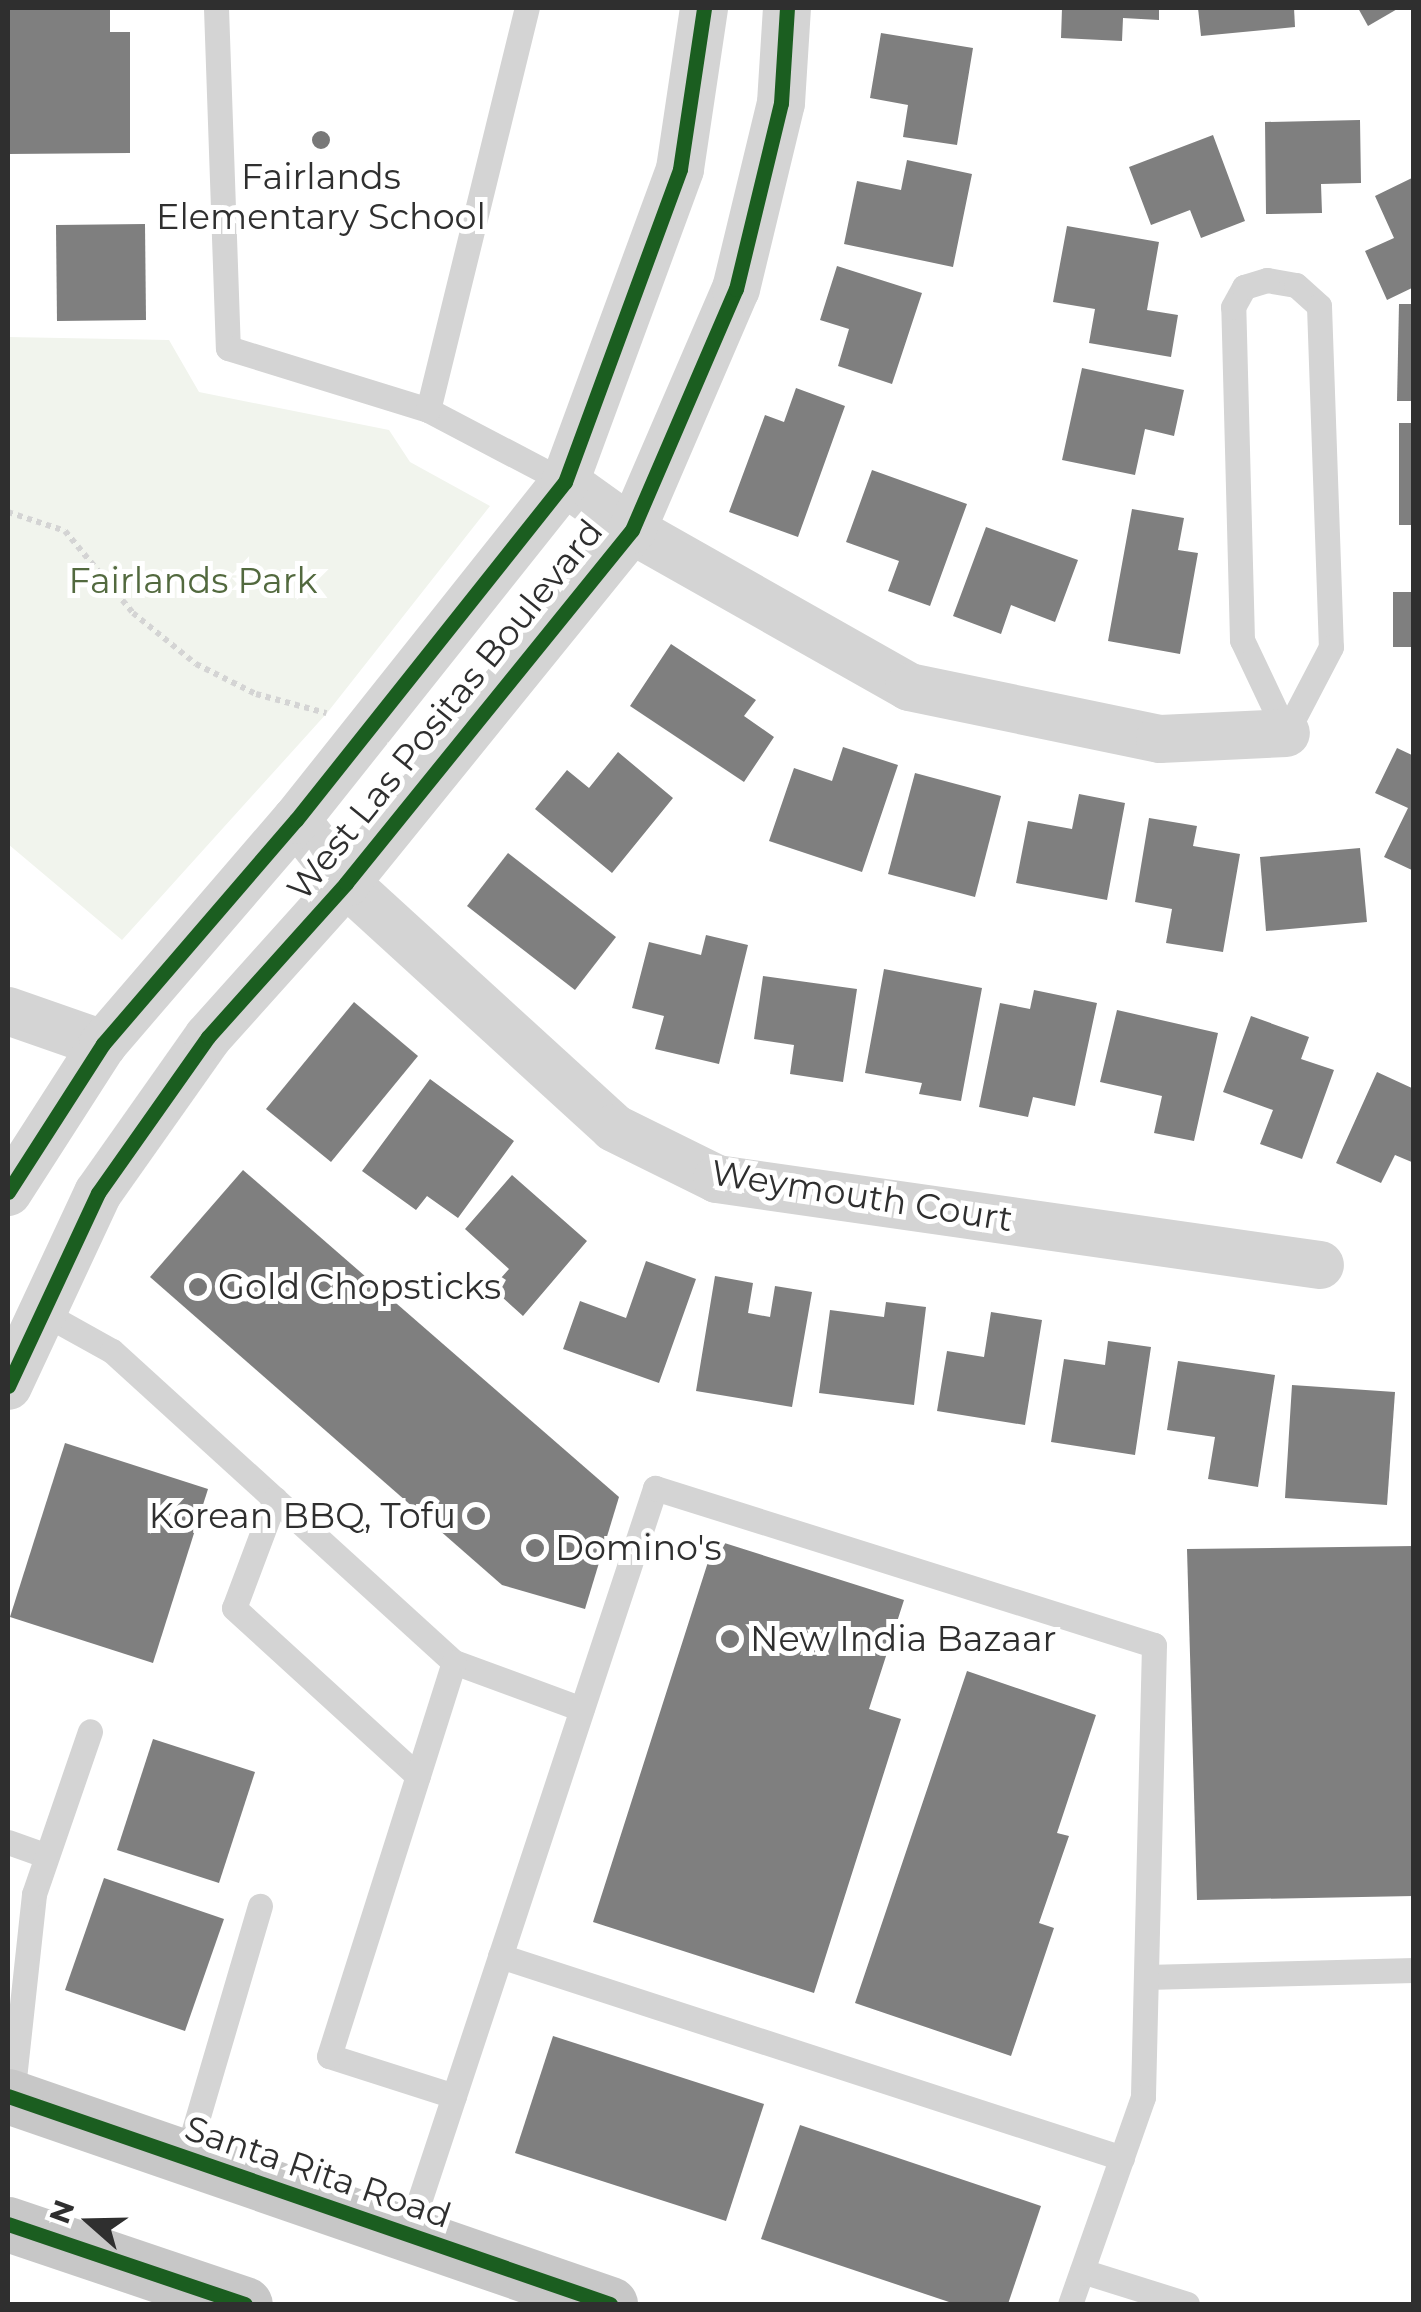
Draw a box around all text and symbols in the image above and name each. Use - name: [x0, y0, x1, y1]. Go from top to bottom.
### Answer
- marker: Fairlands Elementary School: [310, 129, 332, 151]
- place label: Fairlands Elementary School: [156, 156, 486, 238]
- street label: West Las Positas Boulevard: [278, 511, 612, 909]
- park label: Fairlands Park: [69, 560, 317, 602]
- street label: Weymouth Court: [708, 1151, 1016, 1241]
- place label: Gold Chopsticks: [218, 1266, 501, 1308]
- marker: Gold Chopsticks: [187, 1276, 209, 1298]
- place label: Korean BBQ, Tofu: [149, 1495, 456, 1537]
- marker: Korean BBQ, Tofu: [465, 1505, 487, 1527]
- place label: Domino's: [555, 1527, 722, 1569]
- marker: Domino's: [524, 1537, 546, 1559]
- place label: New India Bazaar: [750, 1618, 1057, 1660]
- marker: New India Bazaar: [719, 1628, 741, 1650]
- street label: Santa Rita Road: [180, 2107, 456, 2237]
- north arrow: [40, 2172, 140, 2272]
- text: N: [42, 2195, 82, 2228]

